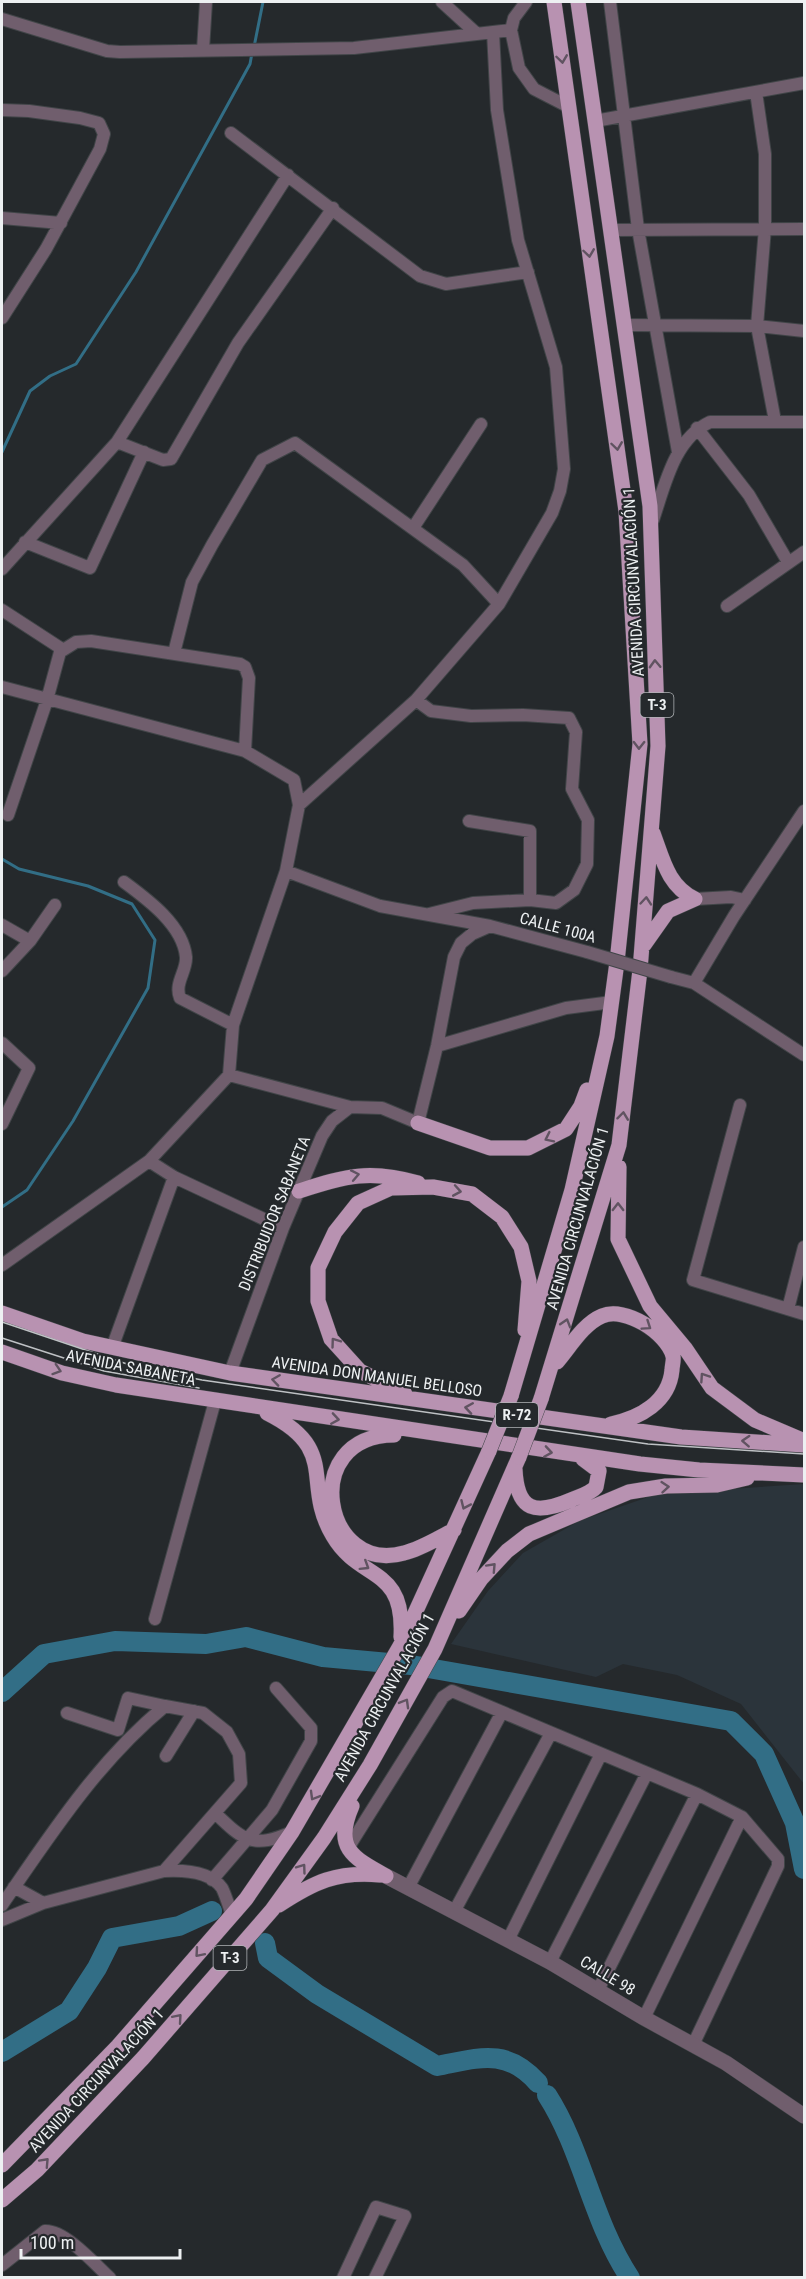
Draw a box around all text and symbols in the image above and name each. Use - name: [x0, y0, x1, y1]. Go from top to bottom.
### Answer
- one-way arrow: [555, 55, 568, 64]
- one-way arrow: [583, 248, 595, 257]
- one-way arrow: [610, 441, 622, 450]
- street label: AVENIDA CIRCUNVALACIÓN 1: [618, 487, 648, 677]
- one-way arrow: [649, 660, 662, 669]
- road number: T-3: [640, 693, 674, 717]
- one-way arrow: [633, 740, 645, 749]
- one-way arrow: [639, 896, 652, 905]
- street label: CALLE 100A: [518, 908, 598, 947]
- one-way arrow: [616, 1111, 629, 1120]
- street label: AVENIDA CIRCUNVALACIÓN 1: [541, 1124, 613, 1312]
- one-way arrow: [544, 1130, 555, 1142]
- street label: DISTRIBUIDOR SABANETA: [235, 1133, 314, 1293]
- one-way arrow: [350, 1170, 360, 1183]
- one-way arrow: [452, 1184, 462, 1197]
- one-way arrow: [612, 1203, 624, 1212]
- one-way arrow: [559, 1318, 571, 1329]
- one-way arrow: [640, 1319, 651, 1330]
- one-way arrow: [331, 1338, 342, 1349]
- street label: AVENIDA SABANETA: [64, 1346, 197, 1389]
- street label: AVENIDA DON MANUEL BELLOSO: [271, 1352, 483, 1401]
- one-way arrow: [51, 1363, 62, 1376]
- one-way arrow: [700, 1373, 711, 1384]
- one-way arrow: [272, 1374, 281, 1386]
- one-way arrow: [465, 1402, 474, 1414]
- road number: R-72: [496, 1403, 538, 1427]
- one-way arrow: [330, 1413, 339, 1425]
- one-way arrow: [742, 1435, 751, 1448]
- one-way arrow: [544, 1445, 553, 1457]
- one-way arrow: [661, 1481, 670, 1494]
- one-way arrow: [461, 1498, 473, 1509]
- one-way arrow: [358, 1559, 369, 1570]
- one-way arrow: [485, 1563, 496, 1573]
- street label: AVENIDA CIRCUNVALACIÓN 1: [329, 1609, 439, 1785]
- one-way arrow: [398, 1699, 409, 1709]
- one-way arrow: [309, 1790, 321, 1800]
- one-way arrow: [295, 1864, 306, 1875]
- one-way arrow: [195, 1946, 206, 1957]
- road number: T-3: [214, 1946, 246, 1970]
- street label: CALLE 98: [577, 1952, 639, 1999]
- street label: AVENIDA CIRCUNVALACIÓN 1: [24, 2004, 168, 2156]
- one-way arrow: [171, 2014, 182, 2025]
- one-way arrow: [38, 2158, 49, 2169]
- scale bar: [21, 2222, 180, 2260]
- text: 100 m: [30, 2232, 74, 2253]

